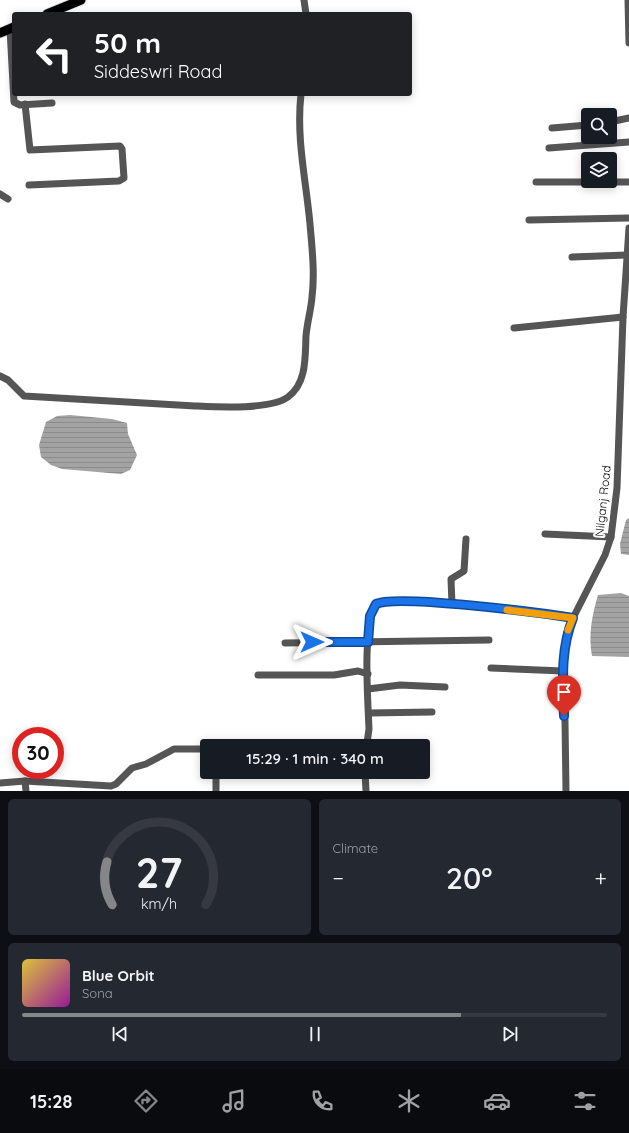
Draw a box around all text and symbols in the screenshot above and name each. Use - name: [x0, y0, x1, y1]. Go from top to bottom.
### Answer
- text: 50 m: [94, 25, 161, 60]
- icon: left: [28, 28, 80, 80]
- text: Siddeswri Road: [94, 60, 222, 83]
- map controls: [581, 108, 617, 188]
- button: search: [581, 108, 617, 144]
- button: layers: [581, 152, 617, 188]
- street label: Nilganj Road: [591, 464, 614, 537]
- position arrow: [291, 621, 333, 663]
- pin: [547, 675, 581, 716]
- icon: arrive: [553, 681, 575, 703]
- speed limit sign: 30: [12, 727, 64, 779]
- text: 15:29 · 1 min · 340 m: [246, 749, 384, 768]
- text: Climate: [333, 840, 378, 856]
- text: 27: [136, 846, 183, 898]
- text: 20°: [446, 859, 492, 897]
- text: −: [333, 864, 344, 892]
- text: +: [595, 864, 607, 892]
- text: km/h: [141, 895, 177, 913]
- text: Blue Orbit: [82, 966, 155, 985]
- text: Sona: [82, 985, 113, 1001]
- icon: previous: [109, 1023, 131, 1045]
- icon: pause: [304, 1023, 326, 1045]
- icon: next: [499, 1023, 521, 1045]
- icon: directions: [132, 1087, 160, 1115]
- icon: music: [220, 1087, 248, 1115]
- icon: phone: [308, 1087, 336, 1115]
- icon: climate: [395, 1087, 423, 1115]
- icon: car: [483, 1087, 511, 1115]
- icon: filters: [571, 1087, 599, 1115]
- text: 15:28: [30, 1090, 72, 1113]

